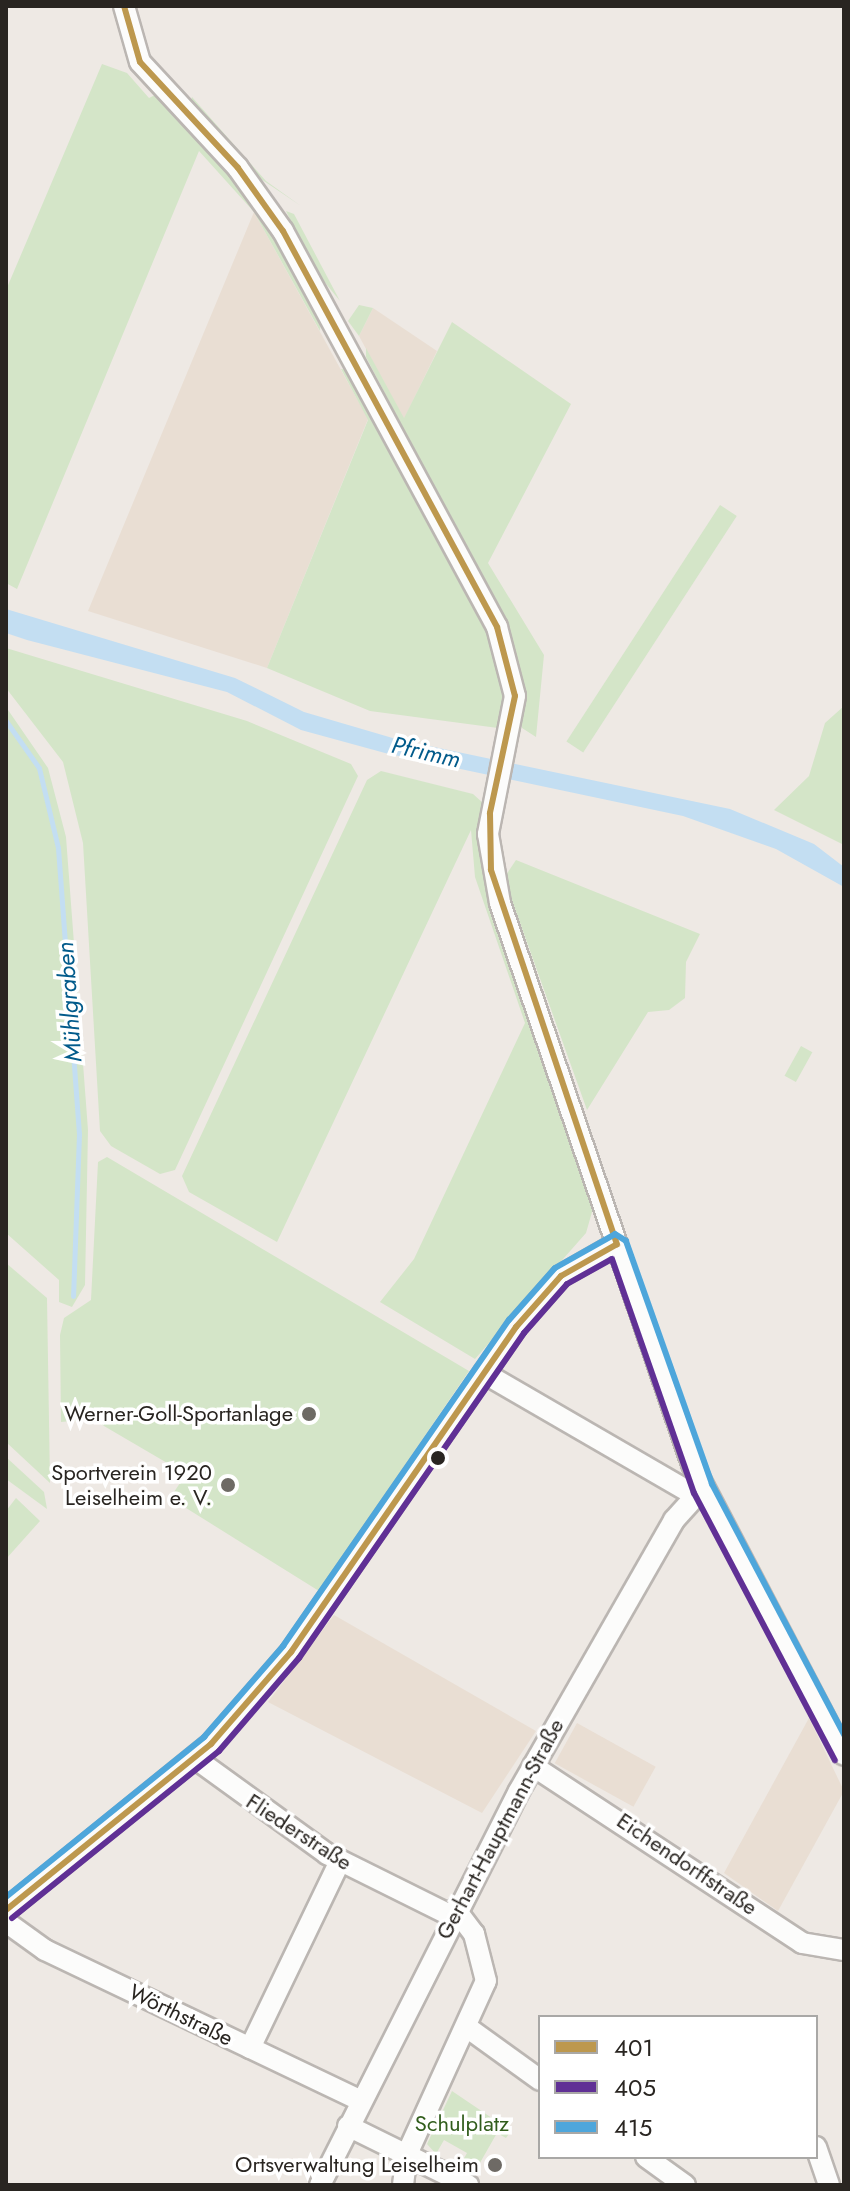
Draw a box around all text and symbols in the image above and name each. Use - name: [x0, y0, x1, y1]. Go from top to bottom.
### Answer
- water label: Pfrimm: [389, 730, 463, 774]
- water label: Mühlgraben: [50, 941, 88, 1063]
- place label: Werner-Goll-Sportanlage: [64, 1401, 293, 1427]
- marker: Werner-Goll-Sportanlage: [300, 1405, 318, 1423]
- unlabelled marker: [430, 1450, 446, 1466]
- place label: Sportverein 1920 Leiselheim e. V.: [51, 1459, 212, 1510]
- marker: Sportverein 1920 Leiselheim e. V.: [219, 1476, 237, 1494]
- street label: Gerhart-Hauptmann-Straße: [431, 1714, 569, 1944]
- street label: Fliederstraße: [241, 1788, 357, 1876]
- street label: Eichendorffstraße: [612, 1807, 762, 1921]
- street label: Wörthstraße: [125, 1978, 237, 2052]
- legend: [538, 2015, 818, 2159]
- text: 401: [614, 2030, 653, 2065]
- text: 405: [614, 2070, 656, 2105]
- text: 415: [614, 2110, 652, 2145]
- park label: Schulplatz: [415, 2111, 509, 2137]
- place label: Ortsverwaltung Leiselheim: [235, 2152, 479, 2178]
- marker: Ortsverwaltung Leiselheim: [486, 2156, 504, 2174]

